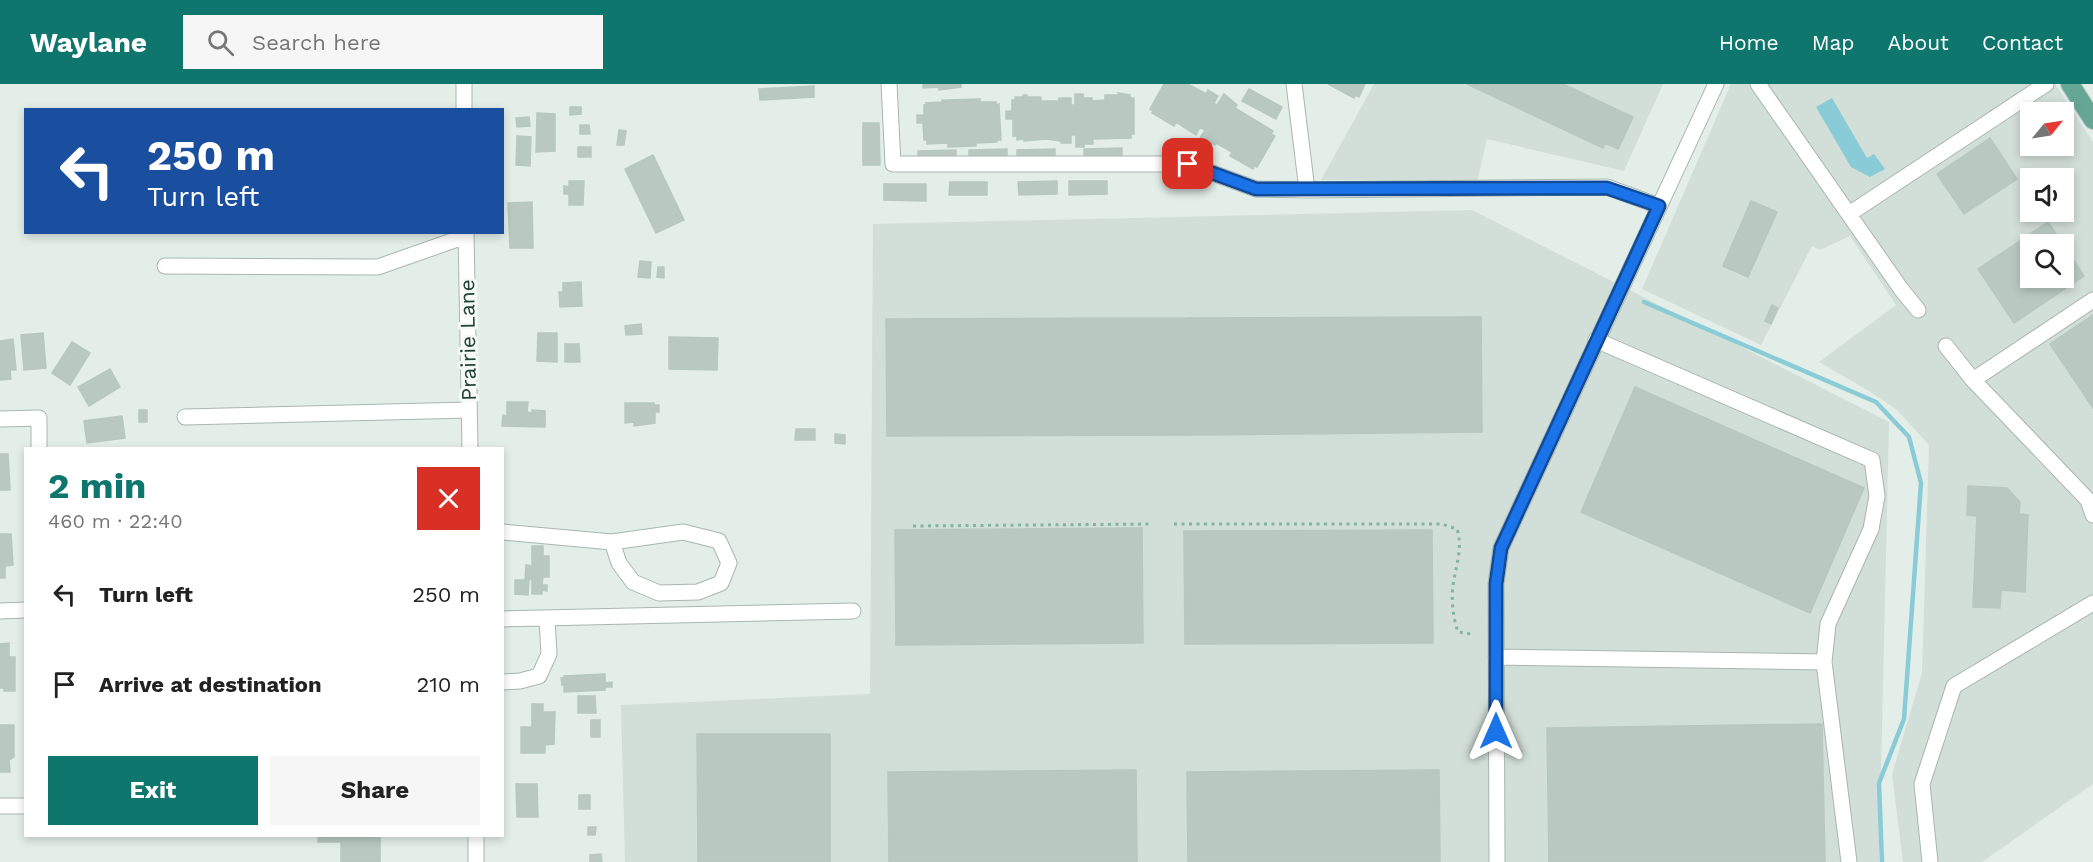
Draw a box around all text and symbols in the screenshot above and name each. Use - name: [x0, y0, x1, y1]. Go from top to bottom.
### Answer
- search box: [183, 15, 603, 69]
- text: Waylane: [30, 26, 147, 59]
- icon: search: [204, 26, 237, 59]
- text: Search here: [252, 30, 381, 55]
- text: Home: [1719, 30, 1779, 55]
- text: Map: [1812, 30, 1855, 55]
- text: About: [1888, 30, 1949, 55]
- text: Contact: [1982, 30, 2063, 55]
- north arrow: [2020, 102, 2074, 156]
- map controls: [2020, 102, 2074, 288]
- text: 250 m: [147, 131, 275, 180]
- icon: left: [48, 132, 126, 210]
- pin: [1162, 138, 1213, 189]
- icon: arrive: [1171, 147, 1204, 180]
- button: sound: [2020, 168, 2074, 222]
- text: Turn left: [147, 181, 259, 213]
- button: search: [2020, 234, 2074, 288]
- street label: Prairie Lane: [454, 279, 481, 401]
- text: 2 min: [48, 465, 146, 507]
- button: close: [417, 467, 480, 530]
- text: 460 m · 22:40: [48, 509, 183, 533]
- icon: left: [48, 578, 81, 611]
- text: Turn left: [99, 582, 193, 607]
- text: 250 m: [412, 582, 480, 607]
- icon: arrive: [48, 668, 81, 701]
- text: Arrive at destination: [99, 672, 322, 697]
- text: 210 m: [416, 672, 480, 697]
- position arrow: [1464, 699, 1528, 763]
- button: Exit: [48, 756, 258, 825]
- button: Share: [270, 756, 480, 825]

